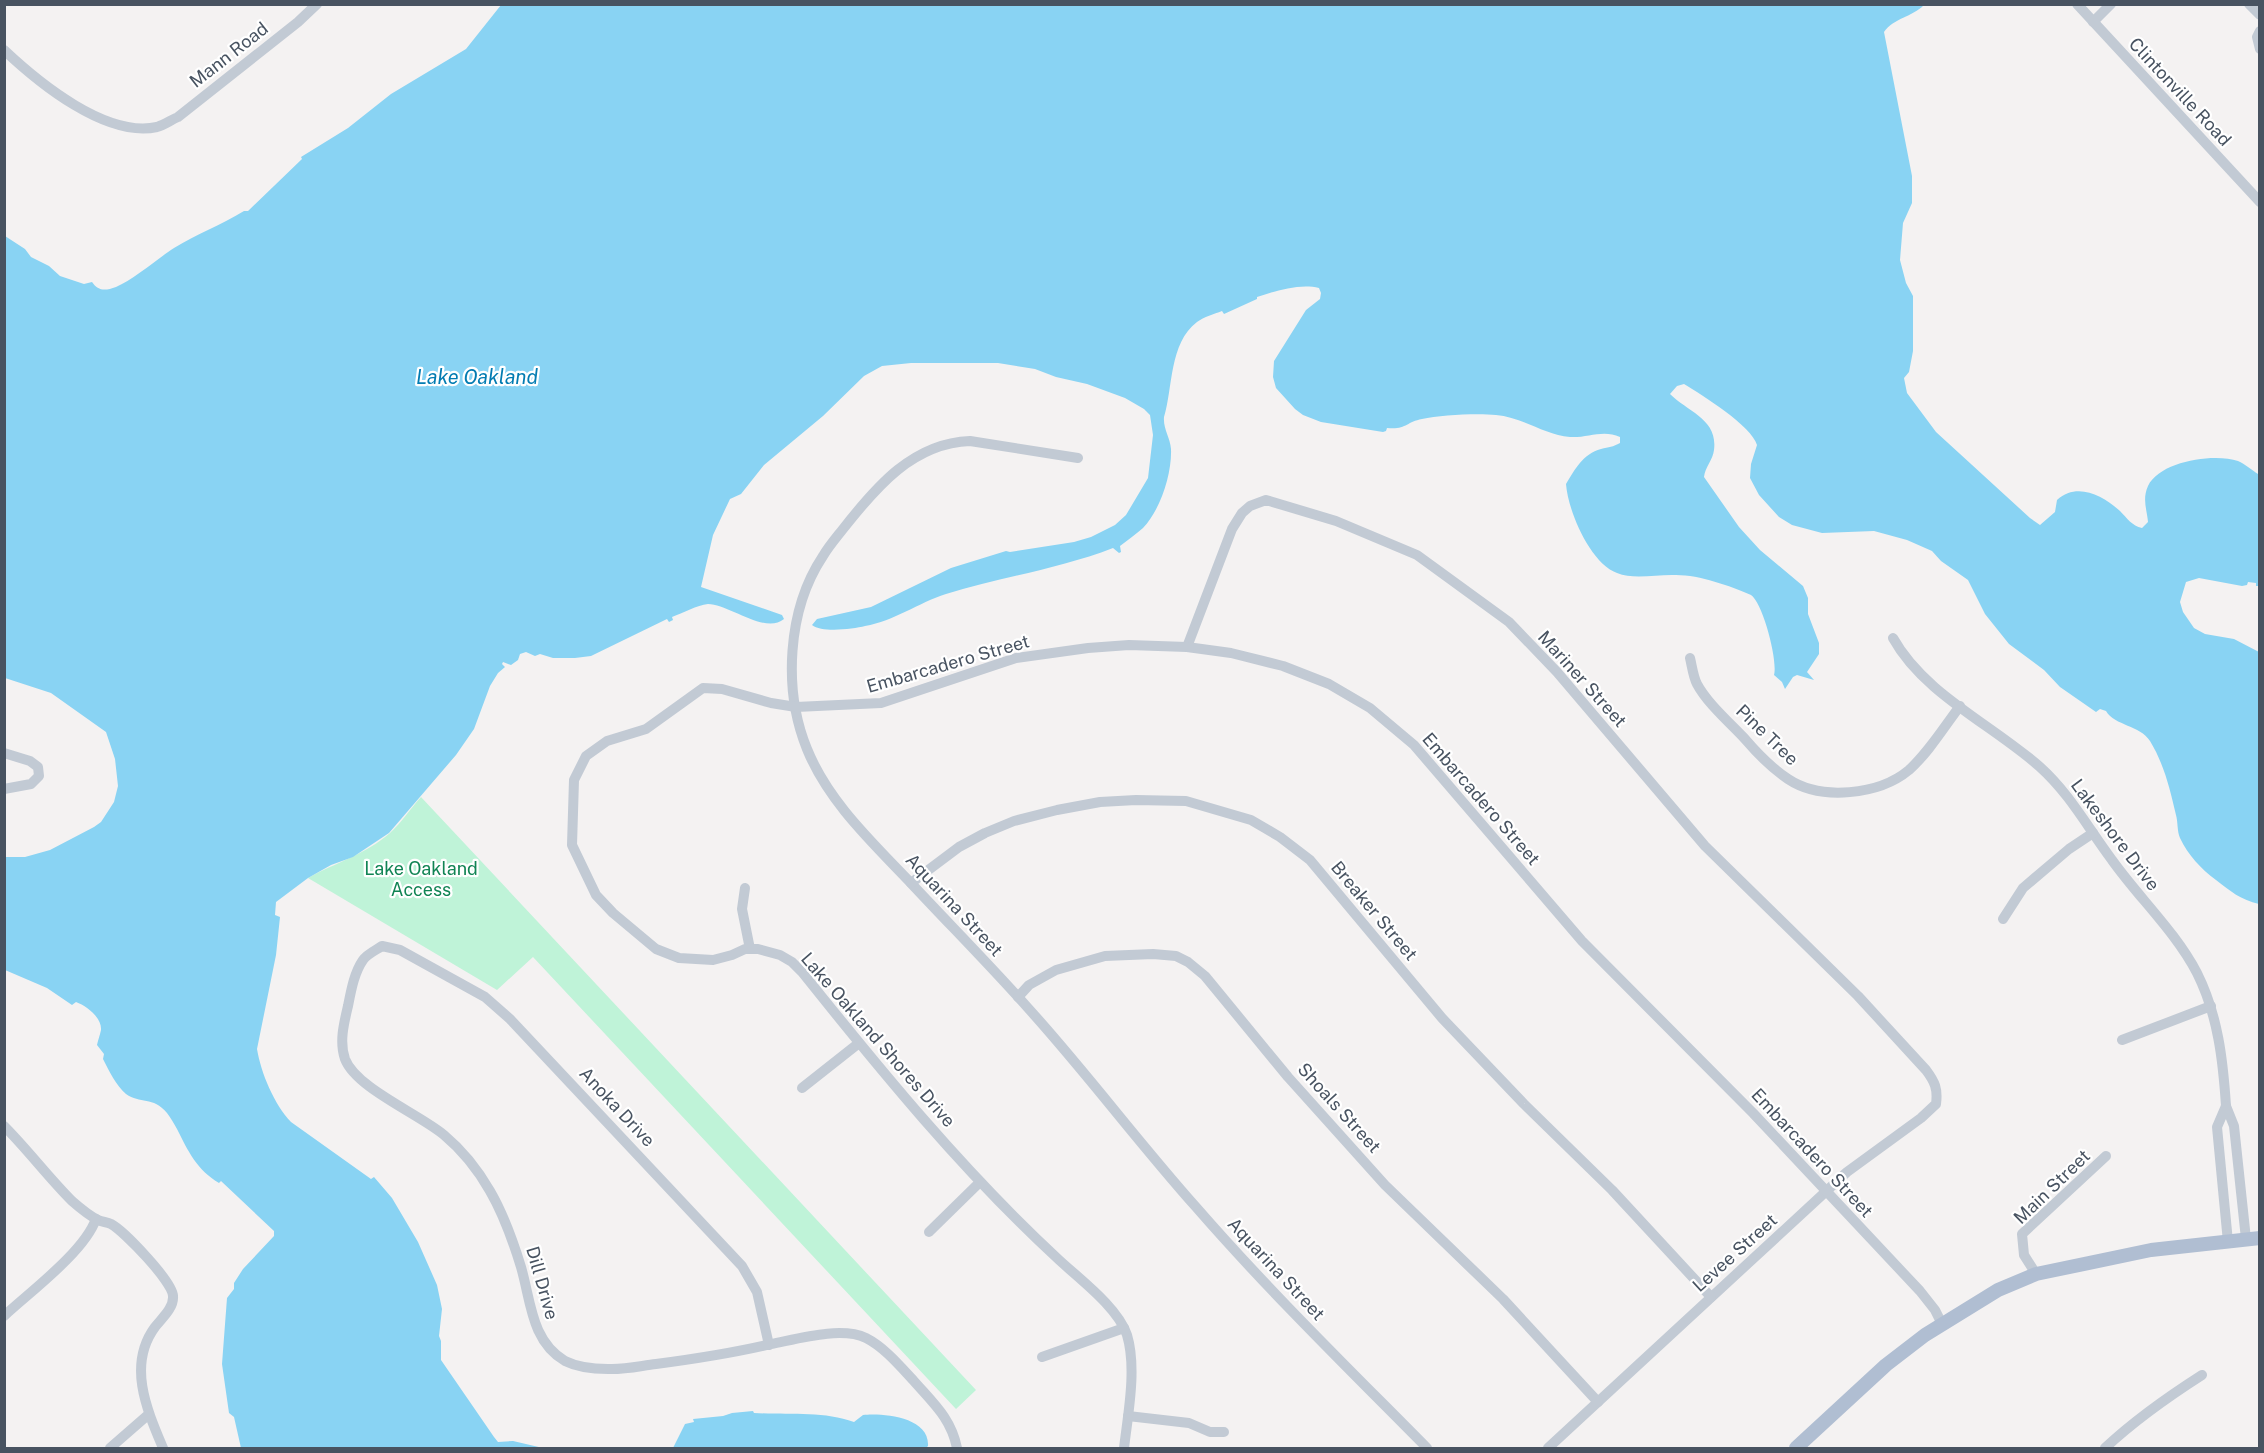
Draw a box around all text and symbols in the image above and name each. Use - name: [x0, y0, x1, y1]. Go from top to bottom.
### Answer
- street label: Mann Road: [185, 18, 272, 92]
- street label: Clintonville Road: [2125, 33, 2236, 150]
- water label: Lake Oakland: [416, 365, 538, 389]
- street label: Mariner Street: [1534, 626, 1631, 731]
- street label: Embarcadero Street: [864, 630, 1032, 697]
- street label: Pine Tree: [1732, 700, 1803, 769]
- street label: Embarcadero Street: [1418, 728, 1545, 869]
- street label: Lakeshore Drive: [2067, 775, 2164, 895]
- street label: Aquarina Street: [901, 849, 1007, 960]
- street label: Breaker Street: [1327, 857, 1422, 964]
- park label: Lake Oakland Access: [364, 858, 478, 900]
- street label: Lake Oakland Shores Drive: [797, 948, 960, 1131]
- street label: Shoals Street: [1294, 1058, 1385, 1157]
- street label: Anoka Drive: [575, 1063, 659, 1151]
- street label: Embarcadero Street: [1747, 1084, 1877, 1221]
- street label: Main Street: [2009, 1145, 2094, 1228]
- street label: Levee Street: [1688, 1209, 1781, 1296]
- street label: Aquarina Street: [1223, 1213, 1329, 1324]
- street label: Dill Drive: [522, 1244, 563, 1322]

